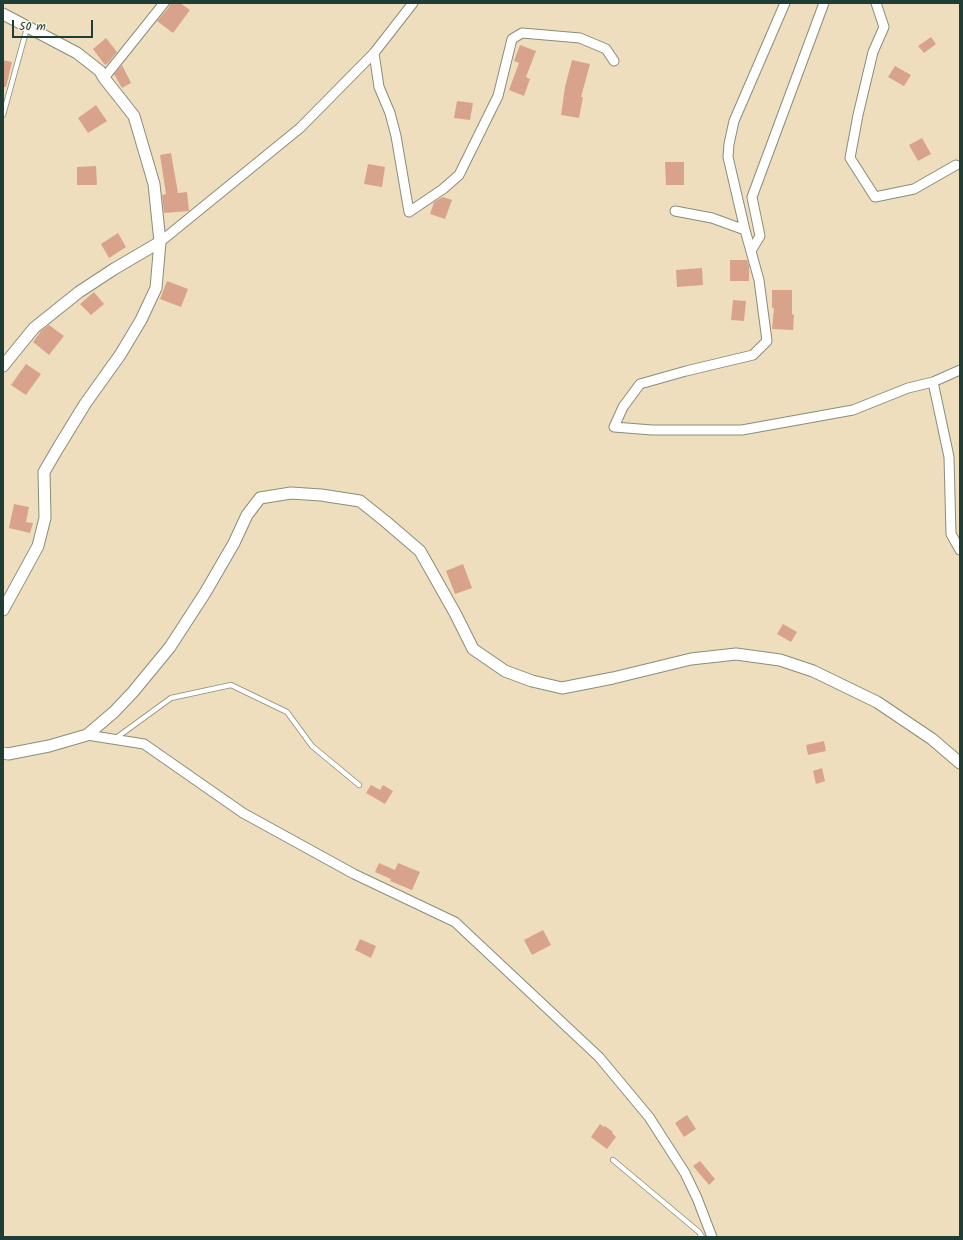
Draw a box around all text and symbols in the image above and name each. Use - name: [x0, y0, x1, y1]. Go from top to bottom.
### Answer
- scale bar: [14, 12, 95, 38]
- text: 50 m: [19, 17, 46, 36]

